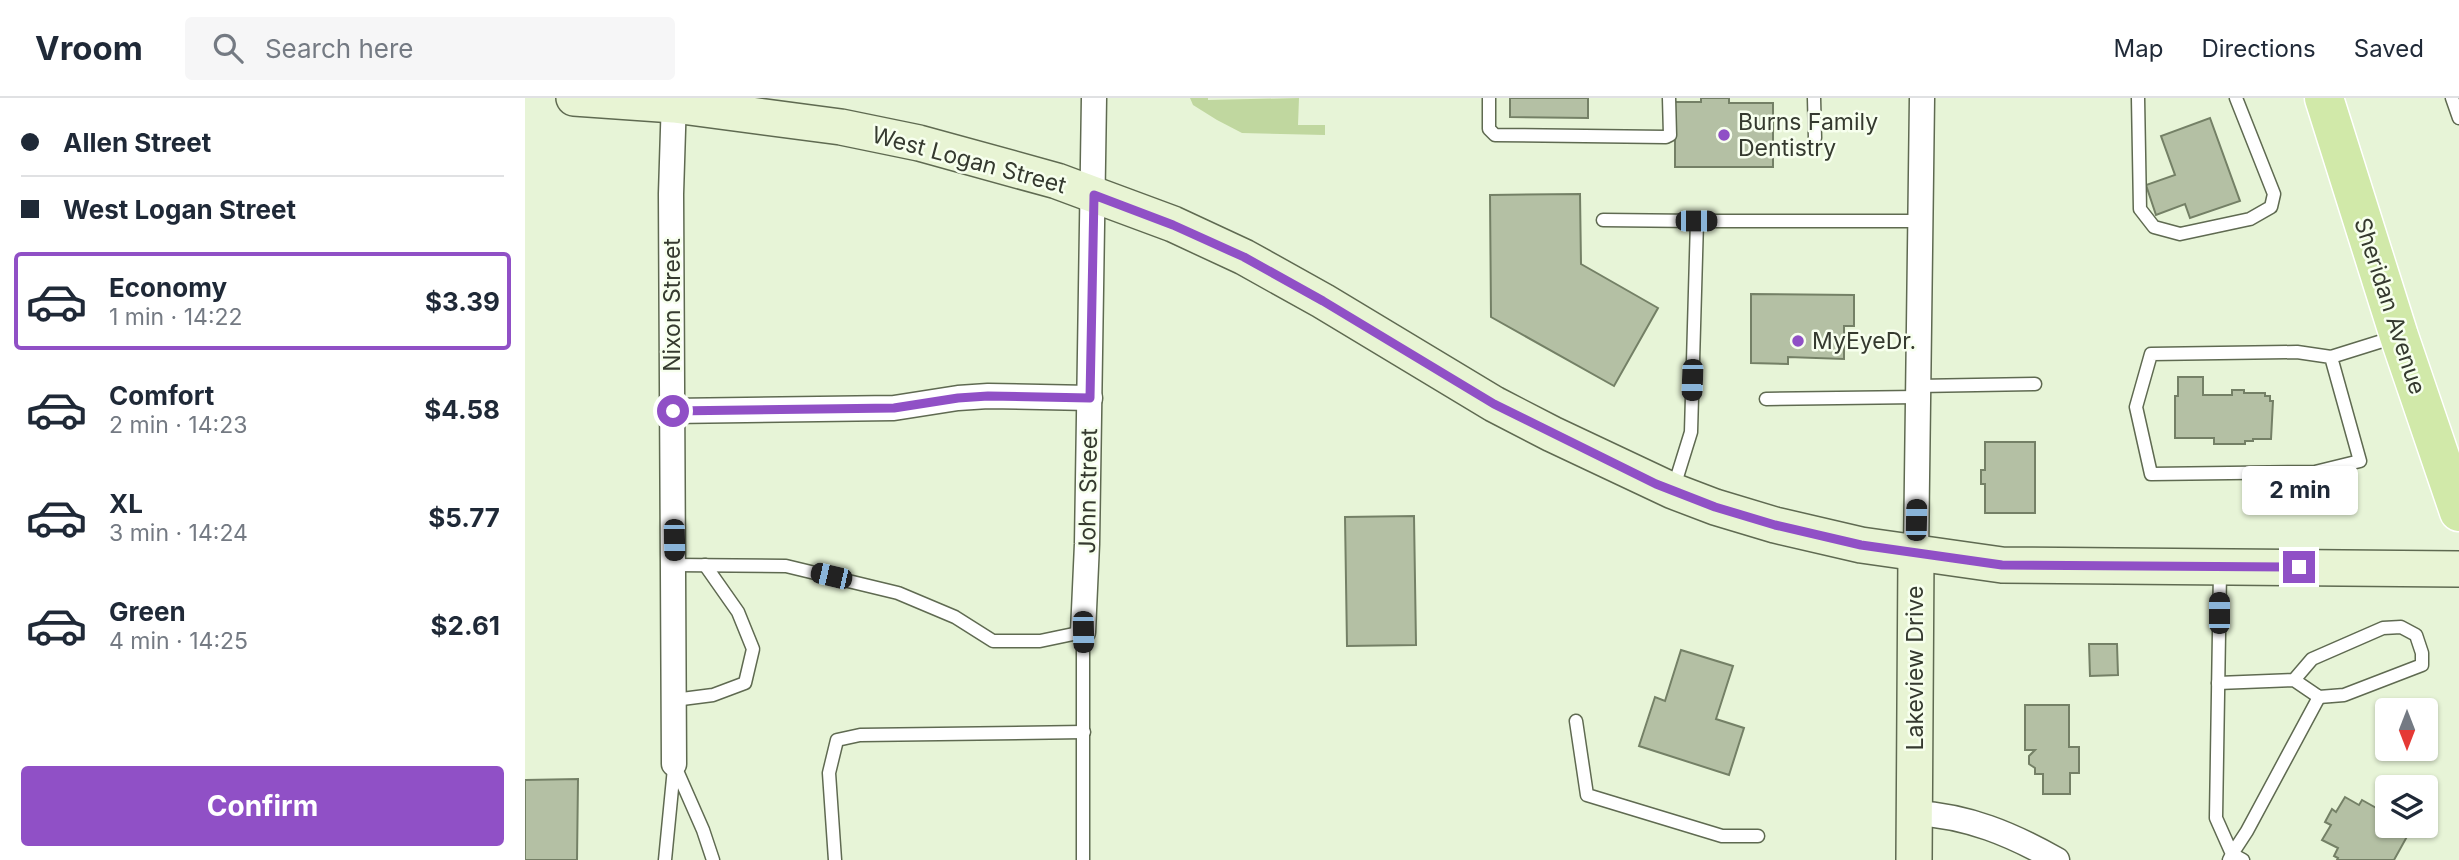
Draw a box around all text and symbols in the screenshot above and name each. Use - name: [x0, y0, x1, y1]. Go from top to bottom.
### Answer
- search box: [185, 17, 675, 80]
- text: Vroom: [35, 28, 143, 68]
- icon: search: [209, 29, 247, 67]
- text: Search here: [265, 33, 414, 64]
- text: Map: [2114, 34, 2163, 63]
- text: Directions: [2201, 34, 2316, 63]
- text: Saved: [2354, 34, 2424, 63]
- place label: Burns Family Dentistry: [1738, 108, 1878, 162]
- street label: West Logan Street: [869, 121, 1070, 200]
- text: Allen Street: [63, 127, 211, 158]
- marker: Burns Family Dentistry: [1716, 127, 1732, 143]
- text: West Logan Street: [63, 194, 296, 225]
- car: [1676, 211, 1718, 232]
- street label: Sheridan Avenue: [2348, 214, 2432, 398]
- street label: Nixon Street: [658, 238, 686, 372]
- icon: car: [25, 270, 88, 333]
- text: Economy: [109, 272, 227, 303]
- text: $3.39: [425, 286, 500, 317]
- text: 1 min · 14:22: [109, 303, 243, 331]
- place label: MyEyeDr.: [1812, 327, 1916, 355]
- marker: MyEyeDr.: [1790, 333, 1806, 349]
- car: [1681, 359, 1704, 401]
- icon: car: [25, 378, 88, 441]
- text: Comfort: [109, 380, 214, 411]
- text: $4.58: [424, 394, 500, 425]
- route start: [657, 395, 689, 427]
- text: 2 min · 14:23: [109, 411, 247, 439]
- street label: John Street: [1073, 428, 1103, 554]
- callout: 2 min: [2241, 466, 2357, 514]
- text: 2 min: [2269, 476, 2331, 504]
- icon: car: [25, 486, 88, 549]
- text: XL: [109, 488, 143, 519]
- car: [1906, 499, 1927, 541]
- text: $5.77: [428, 502, 500, 533]
- text: 3 min · 14:24: [109, 519, 248, 547]
- car: [664, 519, 685, 561]
- route end: [2283, 551, 2315, 583]
- car: [809, 561, 854, 591]
- street label: Lakeview Drive: [1901, 586, 1929, 750]
- car: [2209, 592, 2230, 634]
- icon: car: [25, 594, 88, 657]
- text: Green: [109, 596, 186, 627]
- text: $2.61: [431, 610, 500, 641]
- car: [1073, 611, 1094, 653]
- text: 4 min · 14:25: [109, 627, 248, 655]
- north arrow: [2375, 698, 2438, 761]
- map controls: [2375, 698, 2438, 838]
- button: Confirm: [21, 766, 504, 846]
- button: layers: [2375, 775, 2438, 838]

